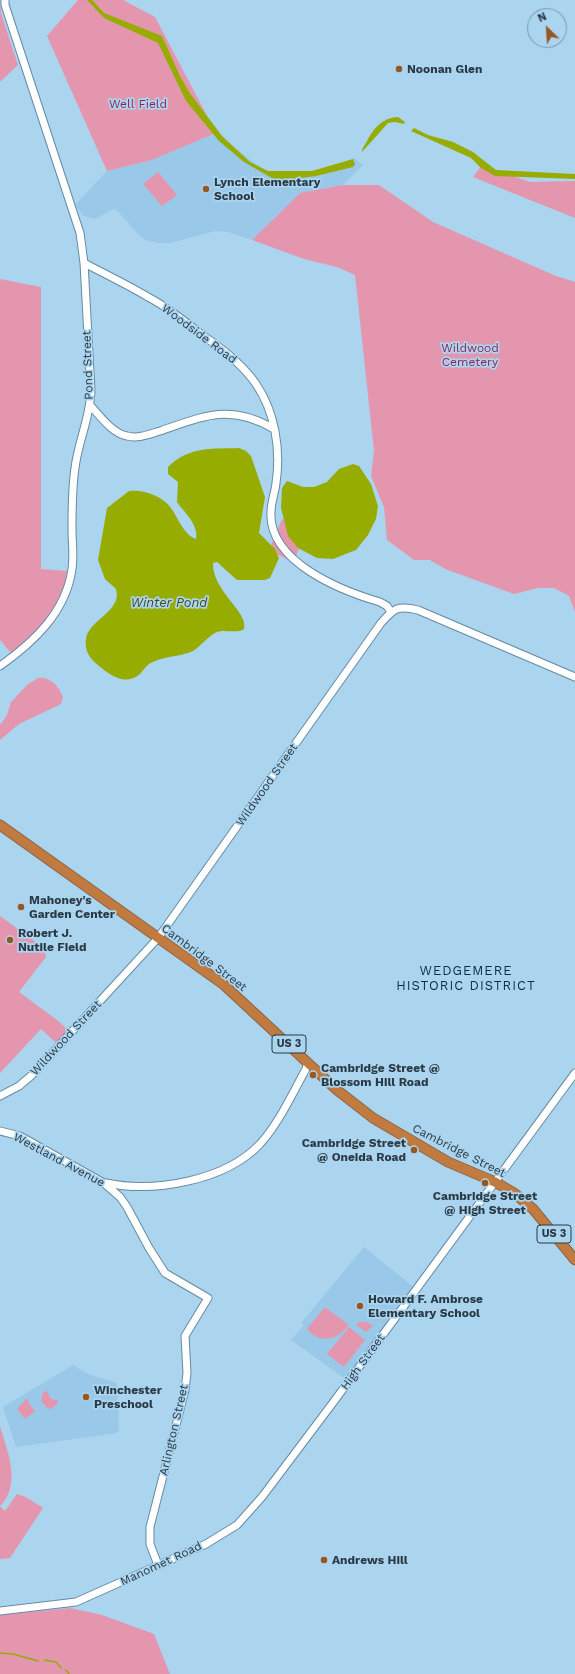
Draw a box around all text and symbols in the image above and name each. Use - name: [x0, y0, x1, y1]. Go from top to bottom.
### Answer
- north arrow: [527, 8, 567, 48]
- text: N: [536, 10, 549, 25]
- place label: Noonan Glen: [407, 62, 482, 76]
- marker: Noonan Glen: [394, 64, 404, 74]
- park label: Well Field: [109, 97, 167, 111]
- place label: Lynch Elementary School: [214, 175, 320, 203]
- marker: Lynch Elementary School: [201, 184, 211, 194]
- street label: Woodside Road: [159, 301, 239, 367]
- street label: Pond Street: [80, 330, 96, 400]
- park label: Wildwood Cemetery: [441, 341, 499, 369]
- water label: Winter Pond: [131, 595, 207, 611]
- street label: Wildwood Street: [233, 741, 301, 829]
- place label: Mahoney's Garden Center: [29, 893, 115, 921]
- marker: Mahoney's Garden Center: [16, 902, 26, 912]
- street label: Cambridge Street: [158, 921, 250, 995]
- place label: Robert J. Nutile Field: [18, 926, 87, 954]
- marker: Robert J. Nutile Field: [5, 935, 15, 945]
- district label: WEDGEMERE HISTORIC DISTRICT: [396, 963, 536, 994]
- street label: Wildwood Street: [27, 997, 105, 1079]
- road number: US 3: [272, 1035, 306, 1053]
- place label: Cambridge Street @ Blossom Hill Road: [321, 1061, 440, 1089]
- marker: Cambridge Street @ Blossom Hill Road: [308, 1070, 318, 1080]
- street label: Cambridge Street: [410, 1121, 508, 1181]
- street label: Westland Avenue: [11, 1130, 107, 1190]
- place label: Cambridge Street @ Oneida Road: [302, 1136, 406, 1164]
- marker: Cambridge Street @ Oneida Road: [409, 1145, 419, 1155]
- marker: Cambridge Street @ High Street: [480, 1178, 490, 1188]
- place label: Cambridge Street @ High Street: [433, 1189, 537, 1217]
- road number: US 3: [537, 1225, 571, 1243]
- place label: Howard F. Ambrose Elementary School: [368, 1292, 483, 1320]
- marker: Howard F. Ambrose Elementary School: [355, 1301, 365, 1311]
- street label: High Street: [338, 1331, 388, 1393]
- place label: Winchester Preschool: [94, 1383, 162, 1411]
- street label: Arlington Street: [156, 1383, 192, 1477]
- marker: Winchester Preschool: [81, 1392, 91, 1402]
- street label: Manomet Road: [118, 1539, 204, 1589]
- place label: Andrews Hill: [332, 1553, 408, 1567]
- marker: Andrews Hill: [319, 1555, 329, 1565]

